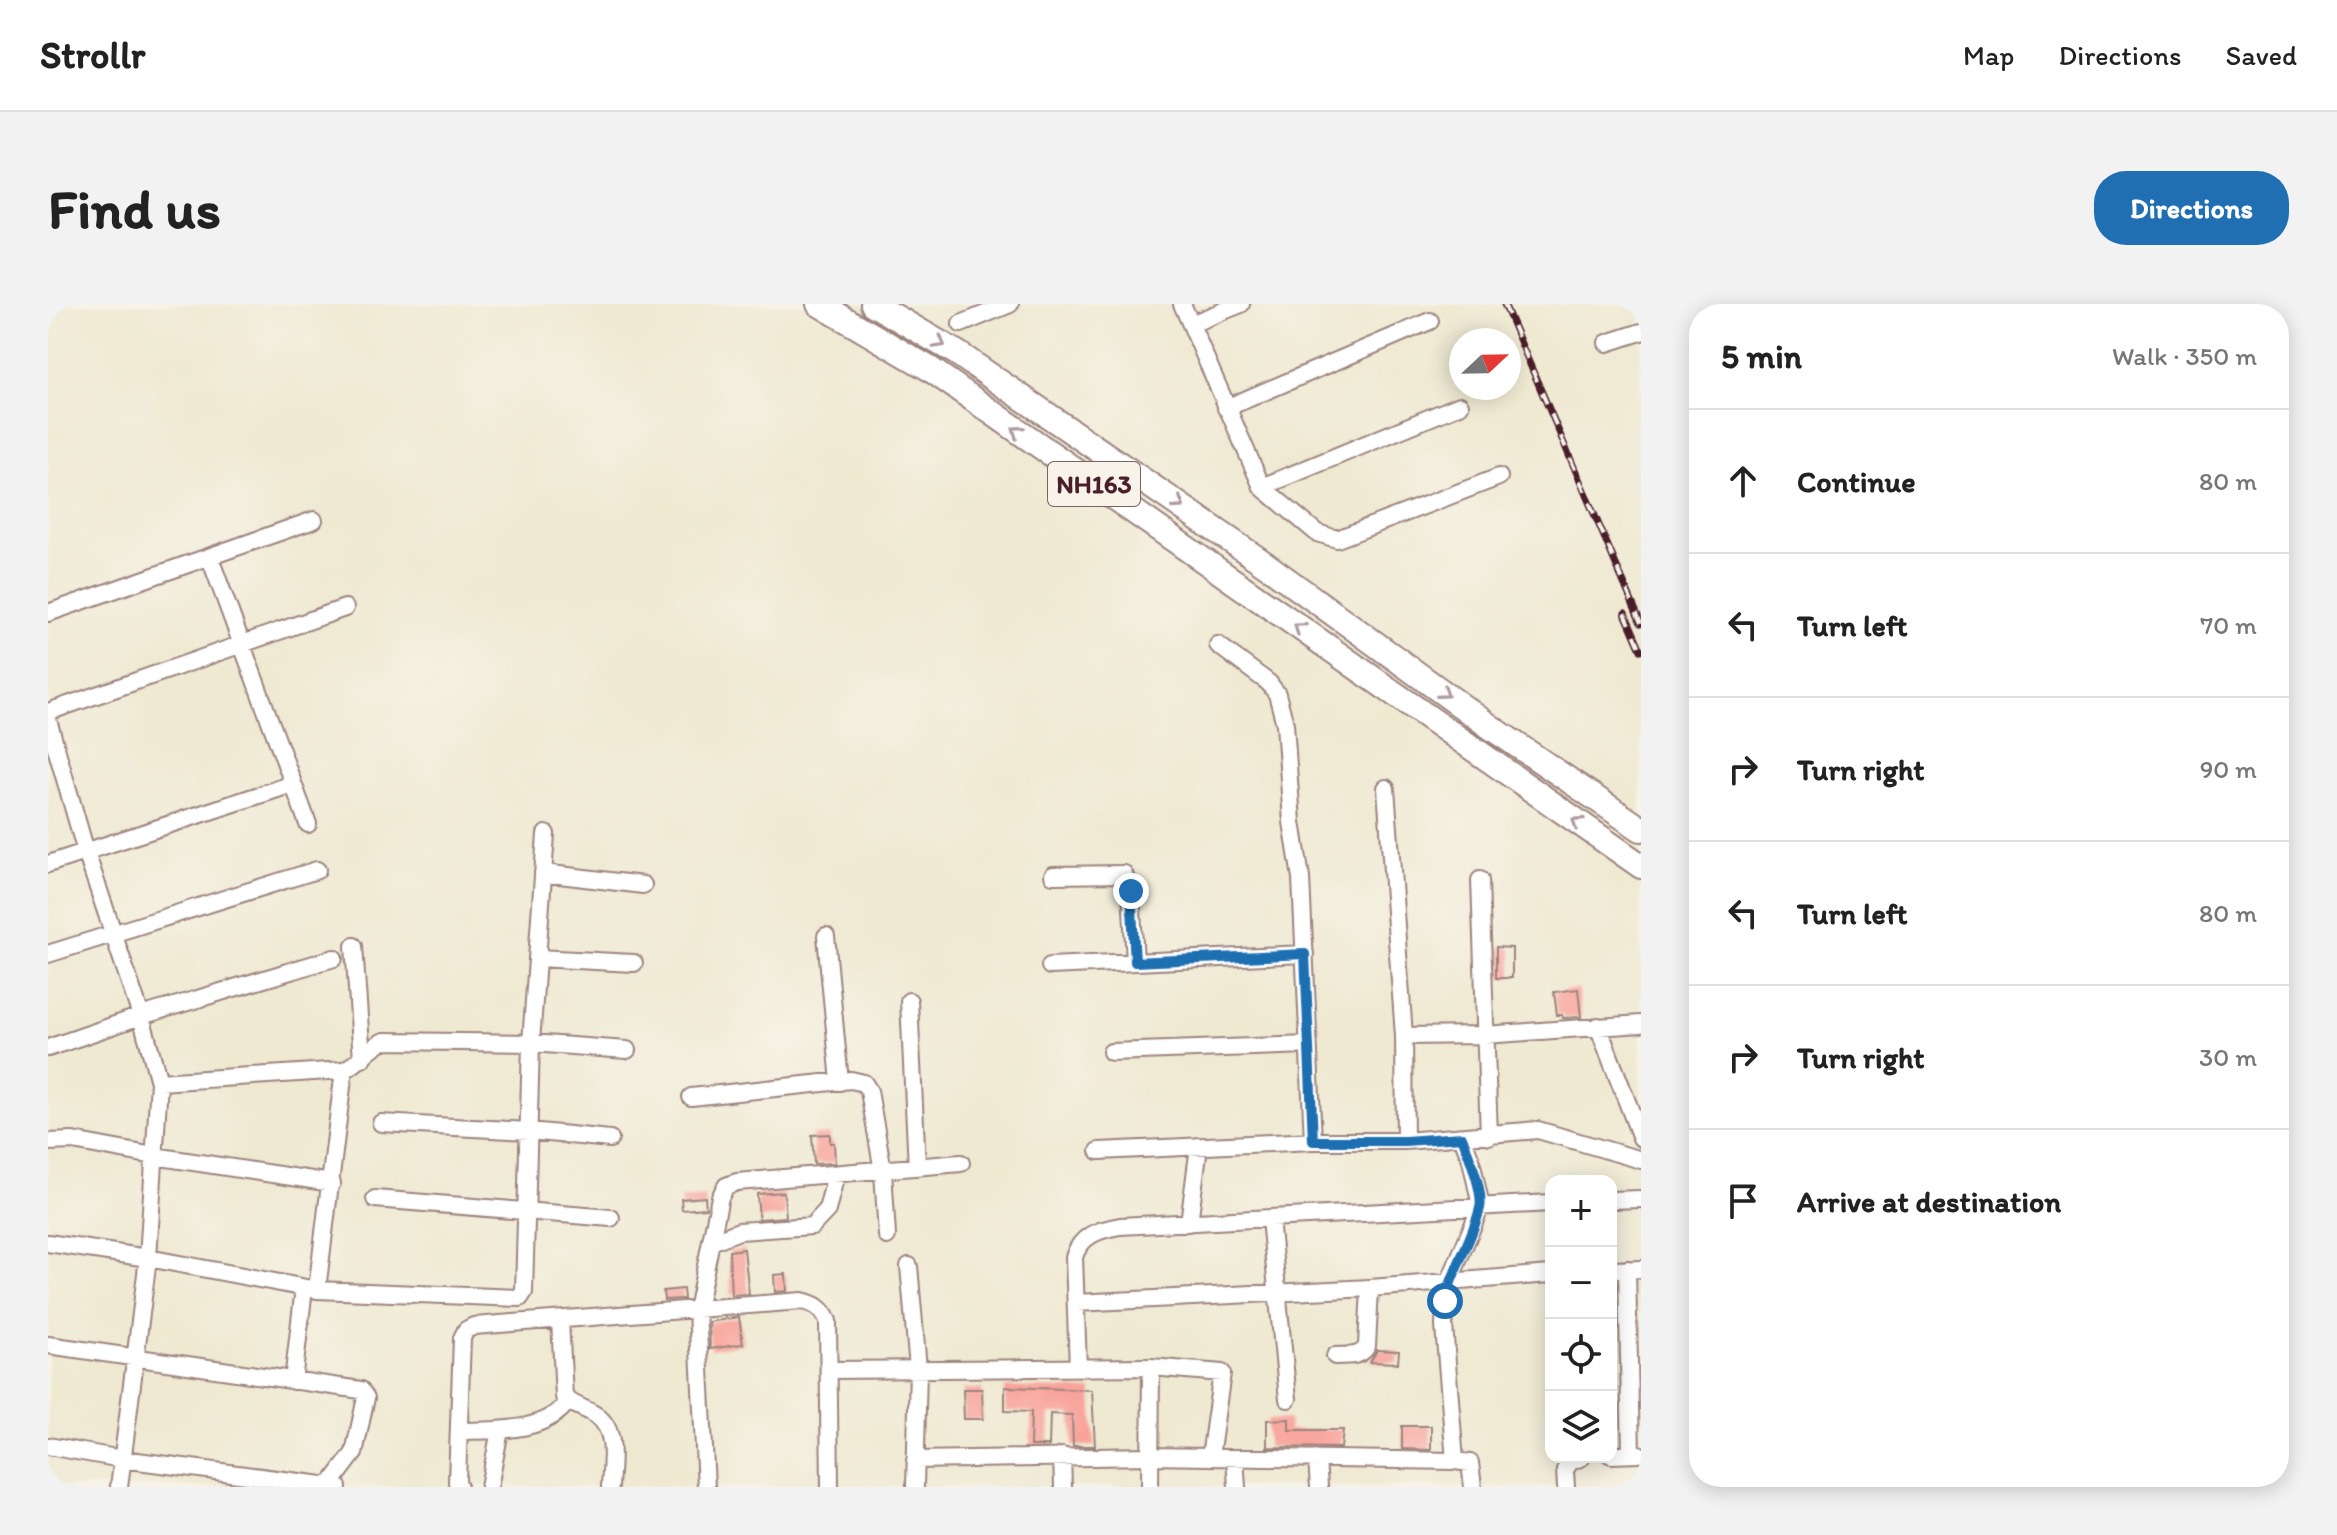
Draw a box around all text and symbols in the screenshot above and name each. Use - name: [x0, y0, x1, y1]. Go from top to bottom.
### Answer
- text: Strollr: [40, 32, 145, 78]
- text: Map: [1963, 38, 2014, 72]
- text: Directions: [2058, 38, 2182, 72]
- text: Saved: [2226, 38, 2297, 72]
- button: Directions: [2094, 171, 2289, 245]
- text: Find us: [48, 175, 221, 242]
- north arrow: [1449, 328, 1521, 400]
- one-way arrow: [931, 333, 946, 349]
- text: 5 min: [1721, 336, 1802, 377]
- text: Walk · 350 m: [2112, 340, 2257, 372]
- one-way arrow: [1012, 426, 1026, 441]
- icon: ahead: [1721, 459, 1765, 503]
- road number: NH163: [1048, 462, 1140, 506]
- text: Continue: [1797, 463, 1916, 500]
- text: 80 m: [2199, 465, 2257, 497]
- one-way arrow: [1170, 495, 1184, 510]
- icon: left: [1721, 603, 1765, 647]
- text: Turn left: [1797, 607, 1908, 644]
- text: 70 m: [2200, 609, 2257, 641]
- one-way arrow: [1294, 623, 1308, 638]
- one-way arrow: [1435, 683, 1449, 698]
- icon: right: [1721, 747, 1765, 791]
- text: Turn right: [1797, 751, 1925, 788]
- text: 90 m: [2200, 753, 2257, 785]
- one-way arrow: [1571, 817, 1585, 832]
- route end: [1113, 873, 1149, 909]
- icon: left: [1721, 891, 1765, 935]
- text: Turn left: [1797, 895, 1908, 932]
- text: 80 m: [2199, 897, 2257, 929]
- icon: right: [1721, 1035, 1765, 1079]
- text: Turn right: [1797, 1039, 1925, 1076]
- text: 30 m: [2199, 1041, 2257, 1073]
- map controls: [1545, 1175, 1617, 1463]
- button: +: [1545, 1175, 1617, 1247]
- icon: arrive: [1721, 1179, 1765, 1223]
- text: Arrive at destination: [1797, 1183, 2061, 1220]
- button: −: [1545, 1247, 1617, 1319]
- route start: [1427, 1283, 1463, 1319]
- button: locate: [1545, 1319, 1617, 1391]
- button: layers: [1545, 1391, 1617, 1463]

